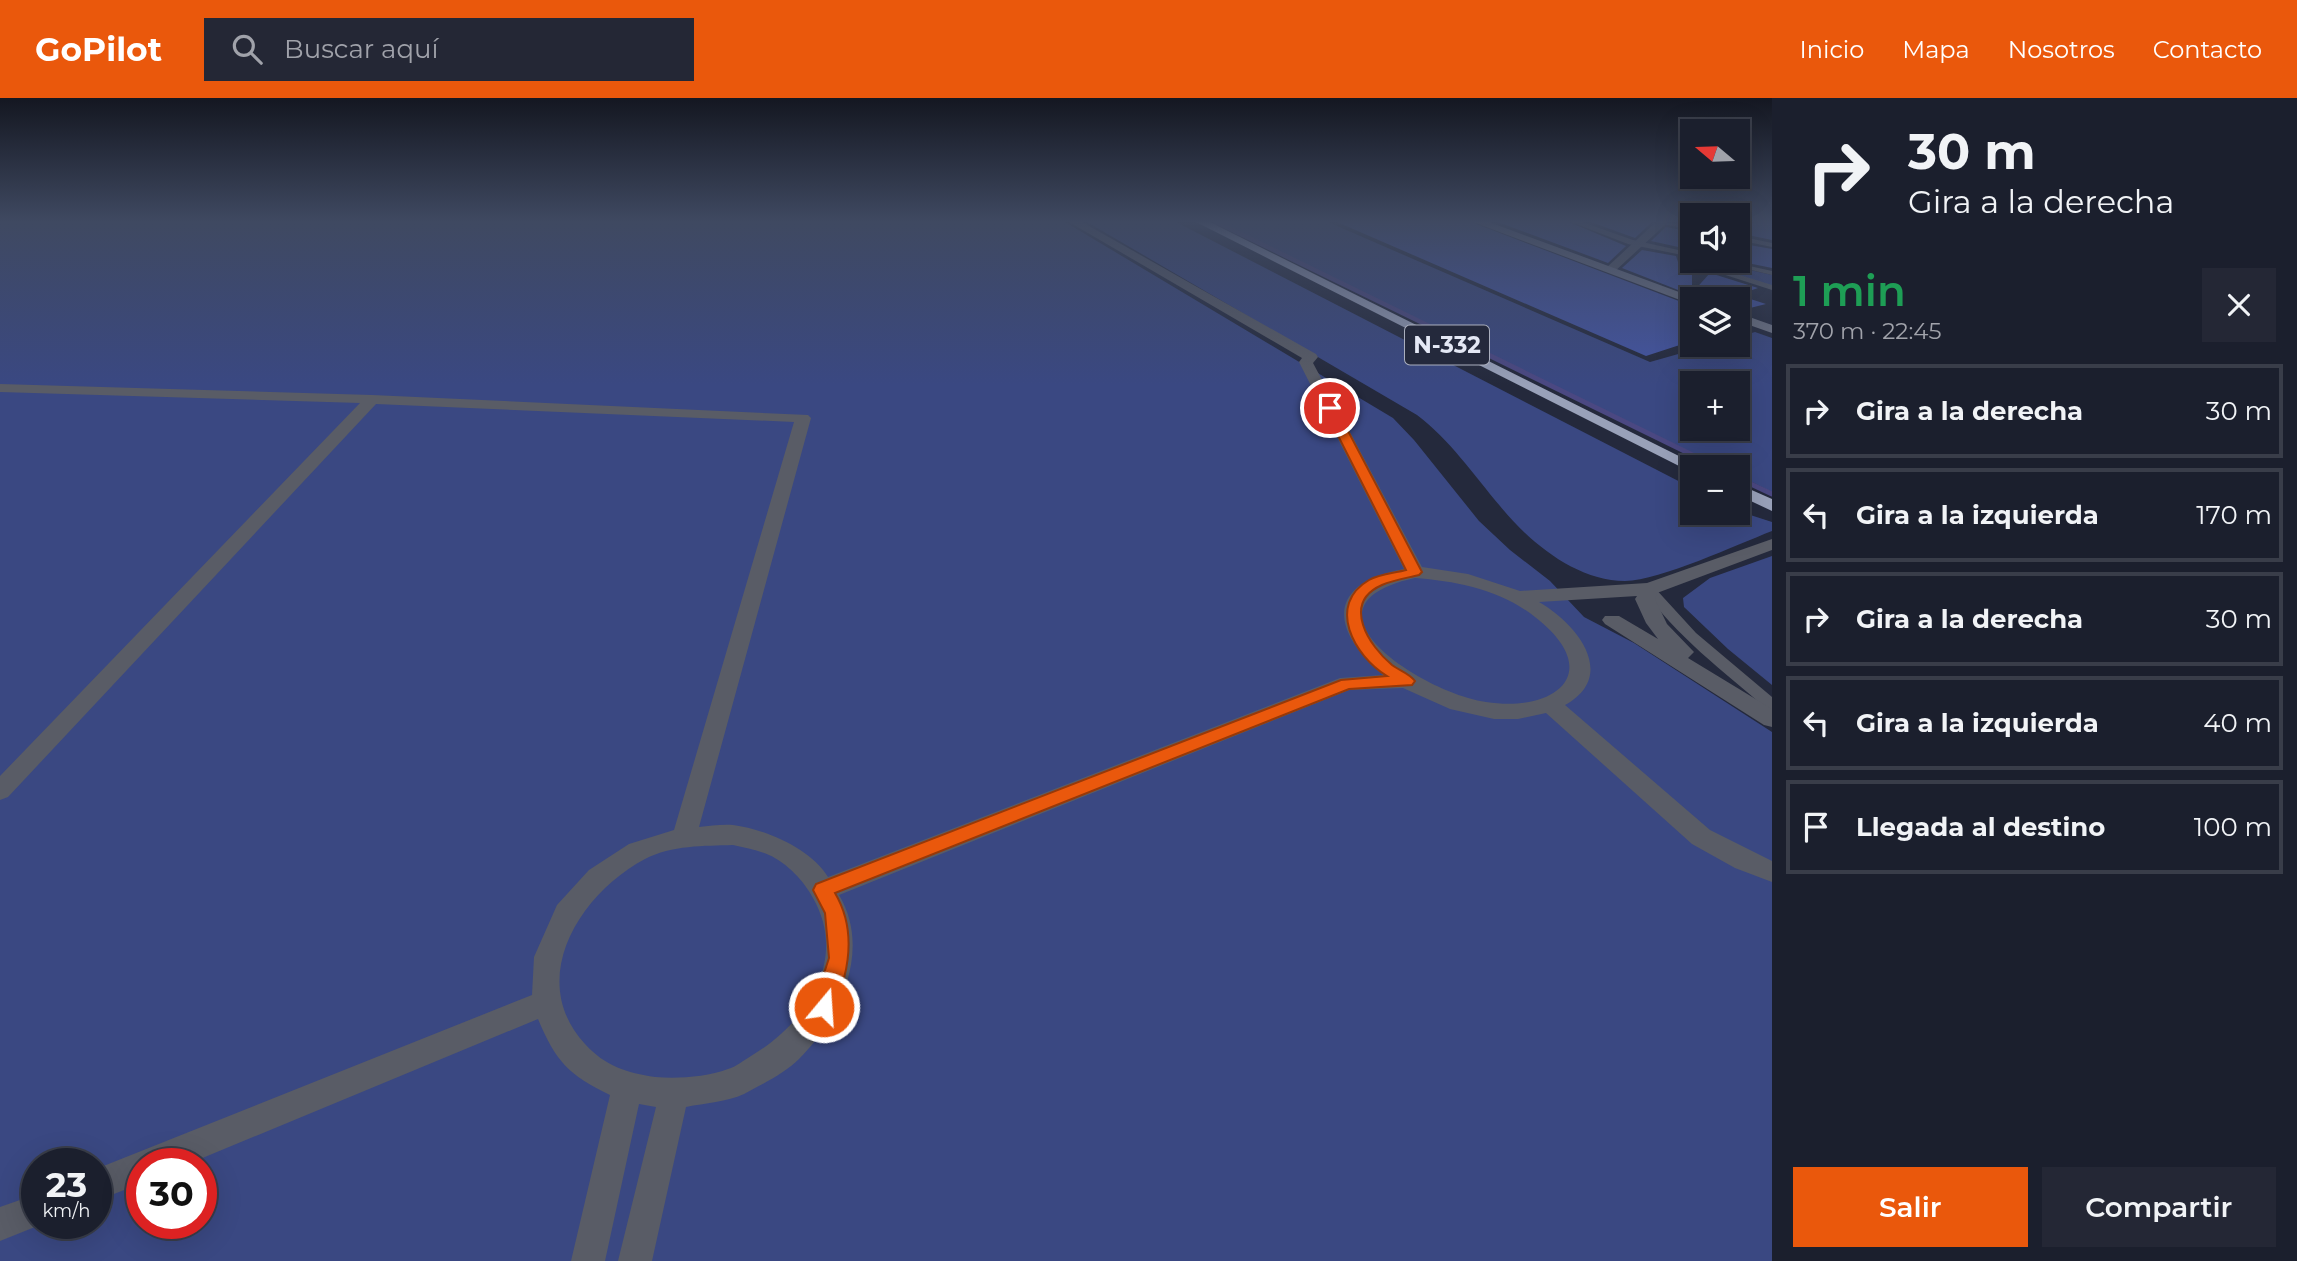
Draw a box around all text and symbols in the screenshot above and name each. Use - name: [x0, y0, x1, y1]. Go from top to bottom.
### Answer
- search box: [204, 18, 694, 81]
- text: GoPilot: [35, 29, 162, 69]
- icon: search: [228, 30, 266, 68]
- text: Buscar aquí: [284, 33, 438, 65]
- text: Inicio: [1799, 35, 1864, 64]
- text: Mapa: [1902, 35, 1970, 64]
- text: Nosotros: [2008, 35, 2115, 64]
- text: Contacto: [2153, 35, 2262, 64]
- north arrow: [1680, 119, 1750, 189]
- map controls: [1680, 119, 1750, 525]
- text: 30 m: [1908, 122, 2036, 181]
- icon: right: [1793, 126, 1884, 217]
- text: Gira a la derecha: [1908, 182, 2174, 221]
- button: sound: [1680, 203, 1750, 273]
- text: 1 min: [1793, 265, 1906, 317]
- button: close: [2202, 268, 2276, 342]
- button: layers: [1680, 287, 1750, 357]
- text: 370 m · 22:45: [1793, 317, 1941, 345]
- road number: N-332: [1405, 326, 1489, 364]
- button: +: [1680, 371, 1750, 441]
- pin: [1300, 378, 1360, 438]
- icon: arrive: [1311, 389, 1349, 427]
- icon: right: [1797, 392, 1835, 430]
- text: Gira a la derecha: [1856, 395, 2083, 427]
- text: 30 m: [2206, 395, 2272, 427]
- button: −: [1680, 455, 1750, 525]
- icon: left: [1797, 496, 1835, 534]
- text: Gira a la izquierda: [1856, 499, 2099, 531]
- text: 170 m: [2196, 499, 2272, 531]
- icon: right: [1797, 600, 1835, 638]
- text: Gira a la derecha: [1856, 603, 2083, 635]
- text: 30 m: [2206, 603, 2272, 635]
- icon: left: [1797, 704, 1835, 742]
- text: Gira a la izquierda: [1856, 707, 2099, 739]
- text: 40 m: [2203, 707, 2272, 739]
- icon: arrive: [1797, 808, 1835, 846]
- text: Llegada al destino: [1856, 811, 2105, 843]
- text: 100 m: [2194, 811, 2272, 843]
- position arrow: [787, 970, 861, 1044]
- speed limit sign: 30: [126, 1148, 217, 1239]
- text: 23: [46, 1163, 87, 1206]
- button: Salir: [1793, 1167, 2028, 1247]
- button: Compartir: [2042, 1167, 2276, 1247]
- text: km/h: [42, 1200, 91, 1222]

